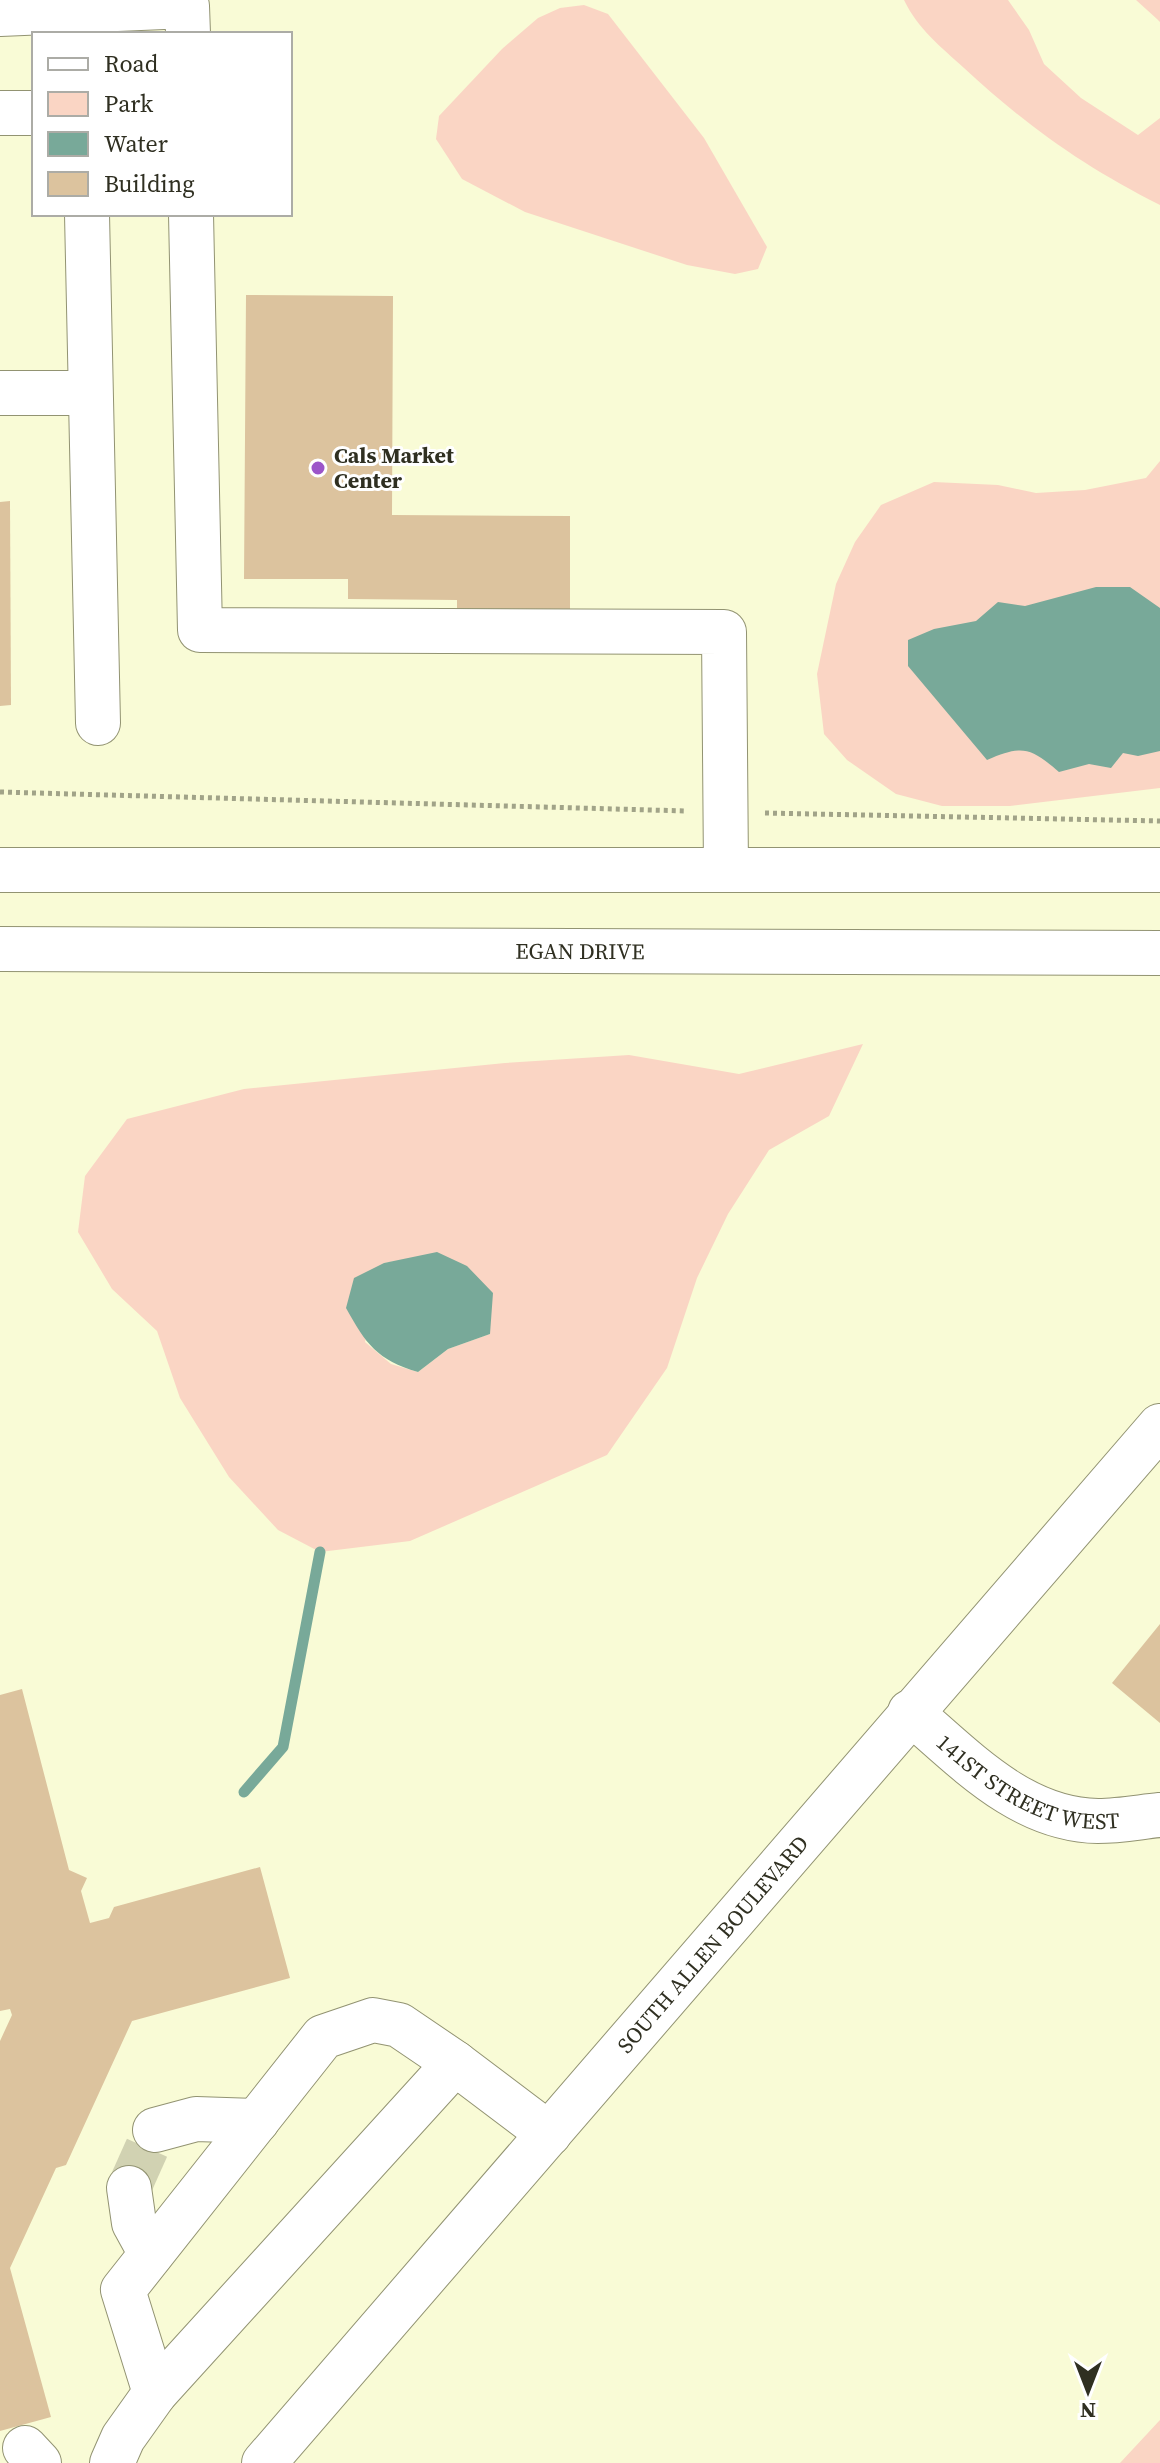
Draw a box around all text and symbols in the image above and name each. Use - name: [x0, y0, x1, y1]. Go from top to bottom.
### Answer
- legend: [32, 32, 292, 216]
- text: Road: [104, 47, 159, 80]
- text: Park: [104, 87, 154, 120]
- text: Water: [104, 127, 168, 160]
- text: Building: [104, 167, 195, 200]
- place label: Cals Market Center: [334, 440, 455, 495]
- marker: Cals Market Center: [309, 459, 327, 477]
- street label: EGAN DRIVE: [515, 936, 645, 966]
- street label: 141ST STREET WEST: [930, 1727, 1120, 1836]
- street label: SOUTH ALLEN BOULEVARD: [610, 1829, 815, 2059]
- north arrow: [1048, 2351, 1128, 2431]
- text: N: [1080, 2396, 1096, 2426]

